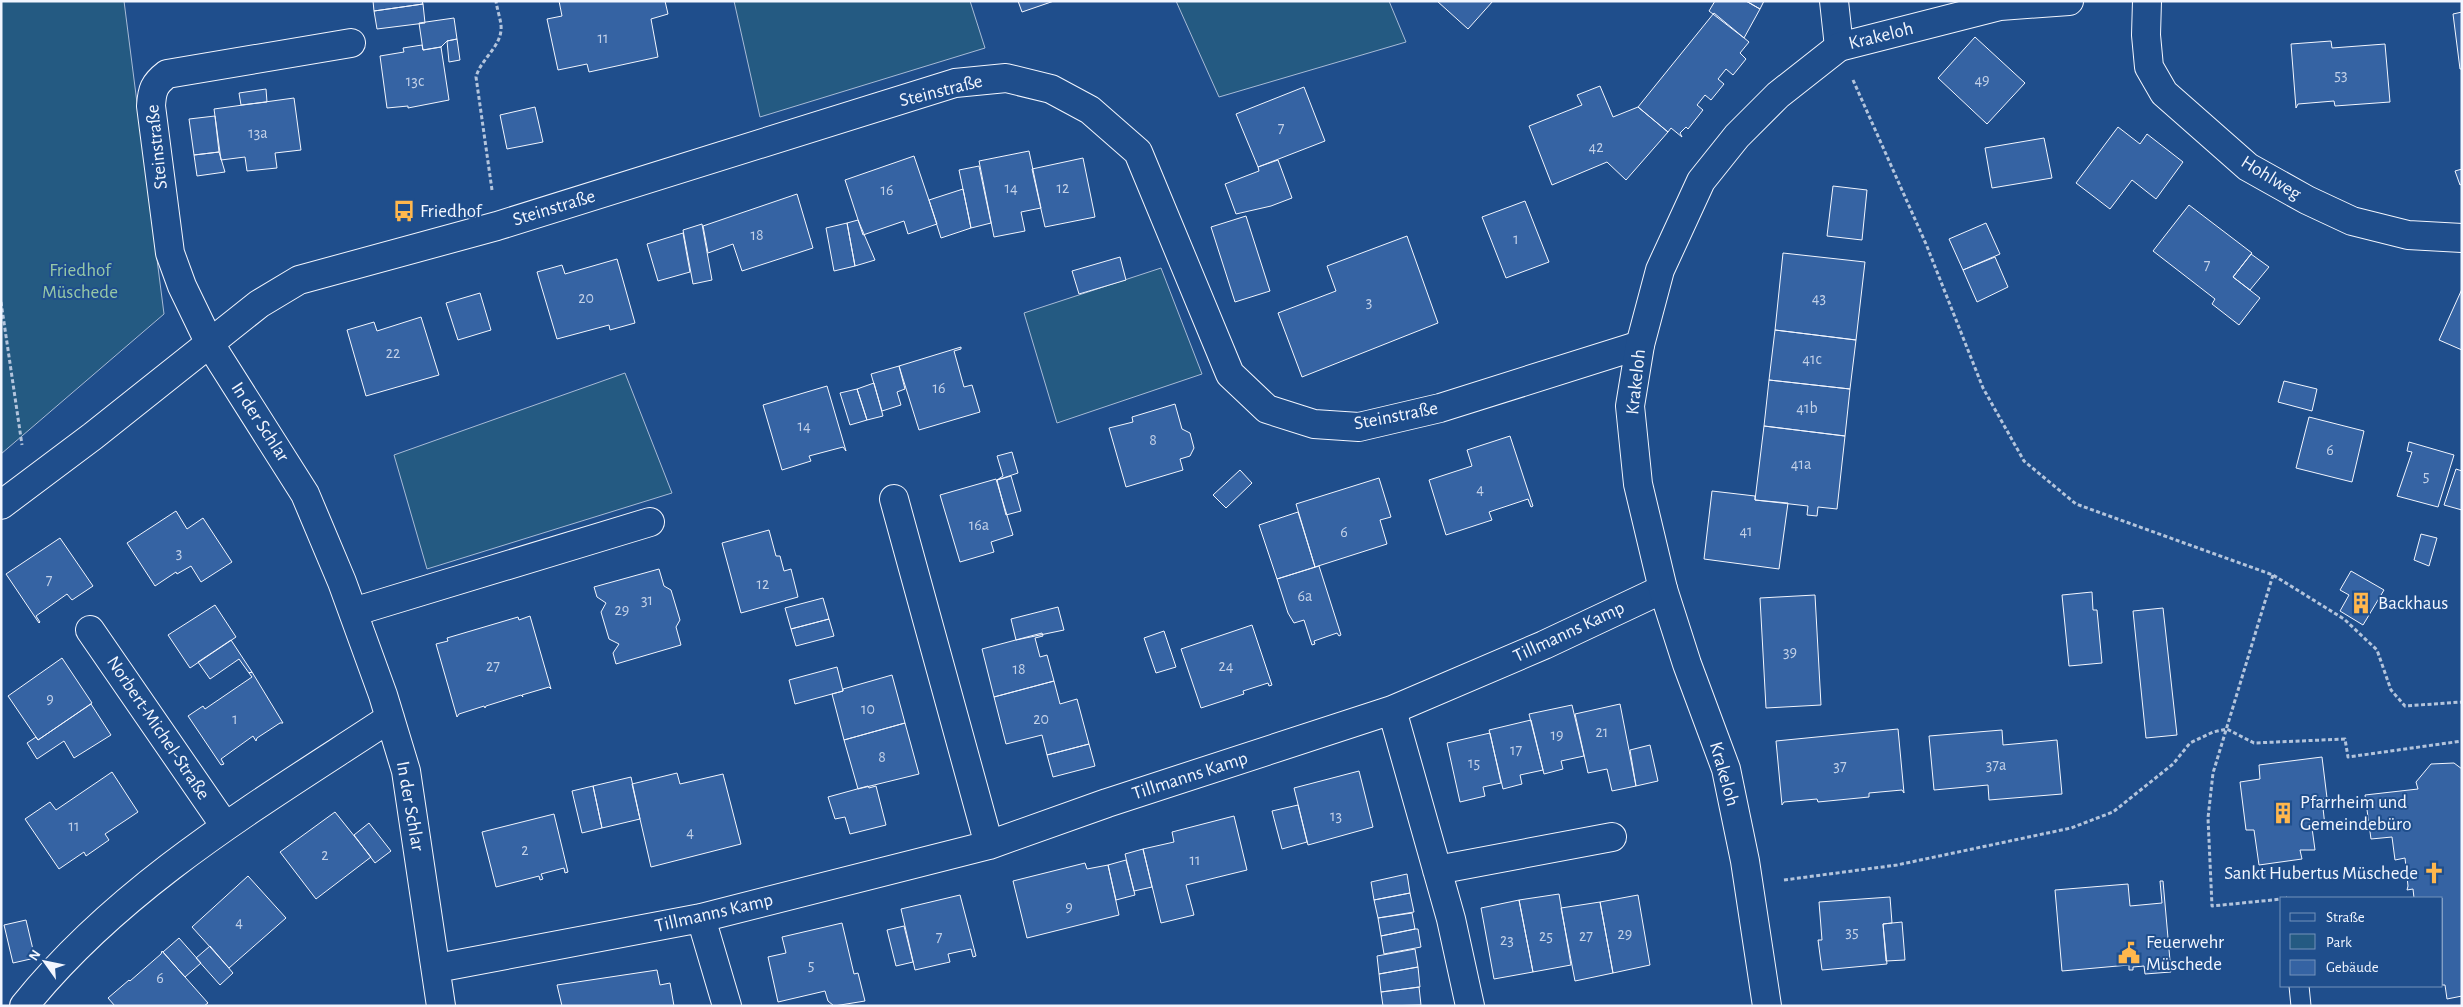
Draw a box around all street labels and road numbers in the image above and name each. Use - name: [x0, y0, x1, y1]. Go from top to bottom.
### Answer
- street label: Krakeloh: [1847, 19, 1915, 53]
- street label: Steinstraße: [897, 71, 985, 111]
- street label: Steinstraße: [143, 104, 171, 190]
- street label: Hohlweg: [2238, 152, 2305, 204]
- street label: Steinstraße: [511, 186, 597, 230]
- street label: Krakeloh: [1623, 348, 1649, 416]
- street label: In der Schlar: [227, 379, 293, 465]
- street label: Steinstraße: [1352, 399, 1440, 433]
- street label: Tillmanns Kamp: [1510, 598, 1628, 666]
- street label: Norbert-Michel-Straße: [103, 653, 213, 803]
- street label: Krakeloh: [1706, 740, 1742, 808]
- street label: Tillmanns Kamp: [1130, 748, 1250, 804]
- street label: In der Schlar: [393, 760, 427, 852]
- street label: Tillmanns Kamp: [653, 890, 775, 936]

